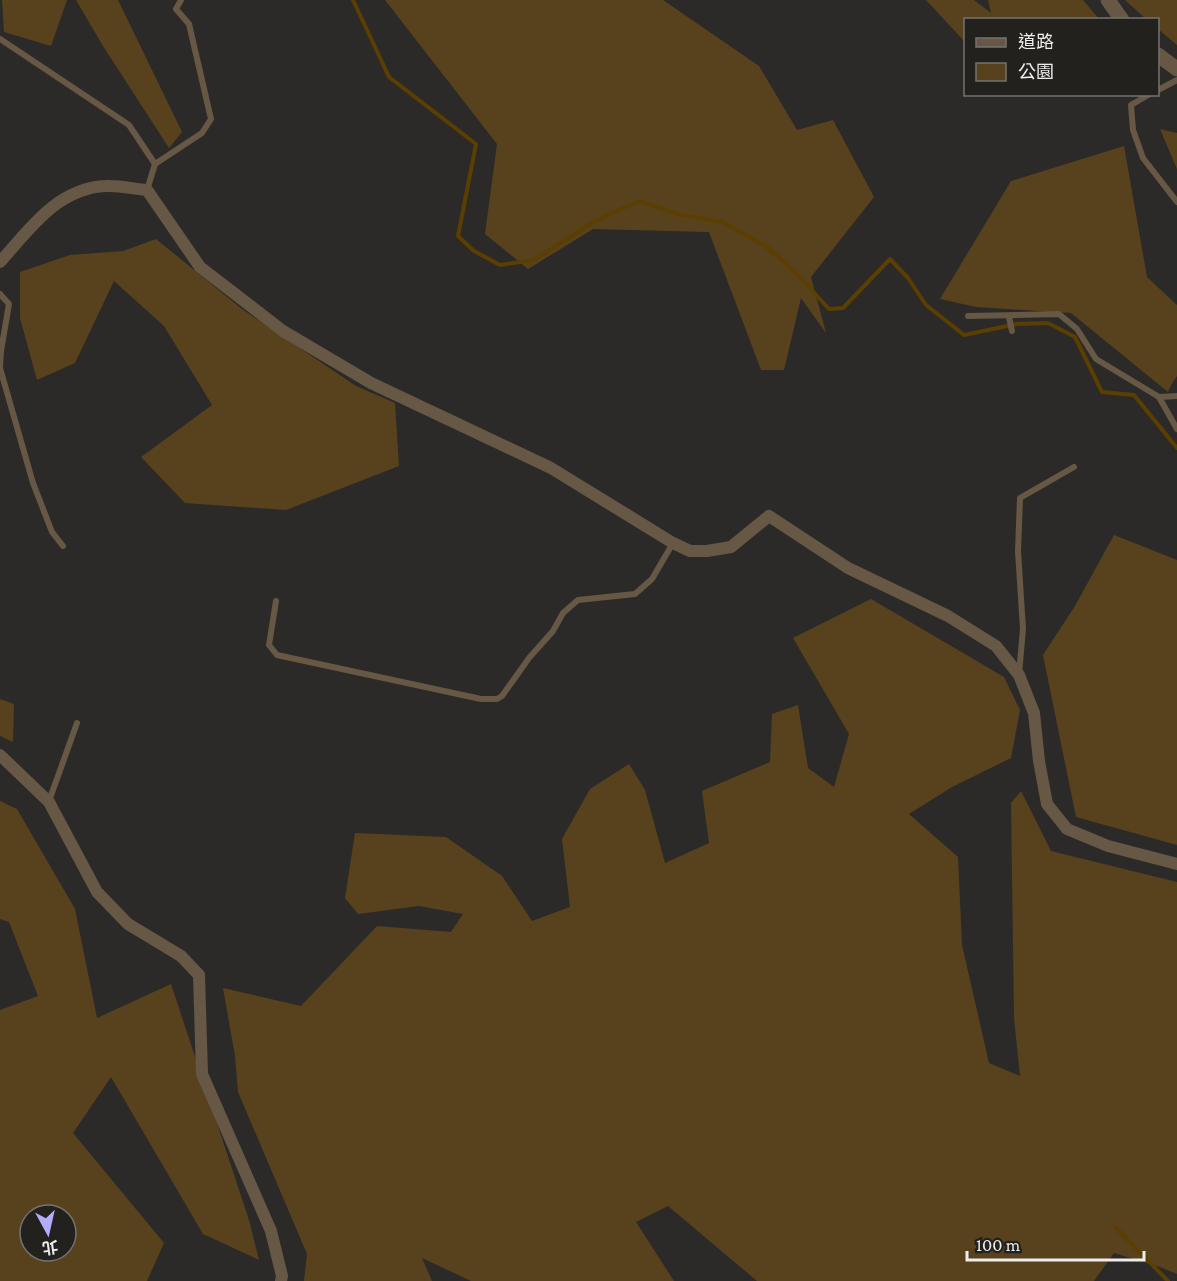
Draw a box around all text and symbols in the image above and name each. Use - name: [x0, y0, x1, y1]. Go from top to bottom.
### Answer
- legend: [964, 18, 1159, 96]
- text: 道路: [1018, 32, 1054, 52]
- text: 公園: [1018, 62, 1054, 82]
- north arrow: [18, 1203, 78, 1263]
- scale bar: [967, 1224, 1144, 1262]
- text: 100 m: [976, 1235, 1021, 1255]
- text: 北: [41, 1238, 59, 1257]

